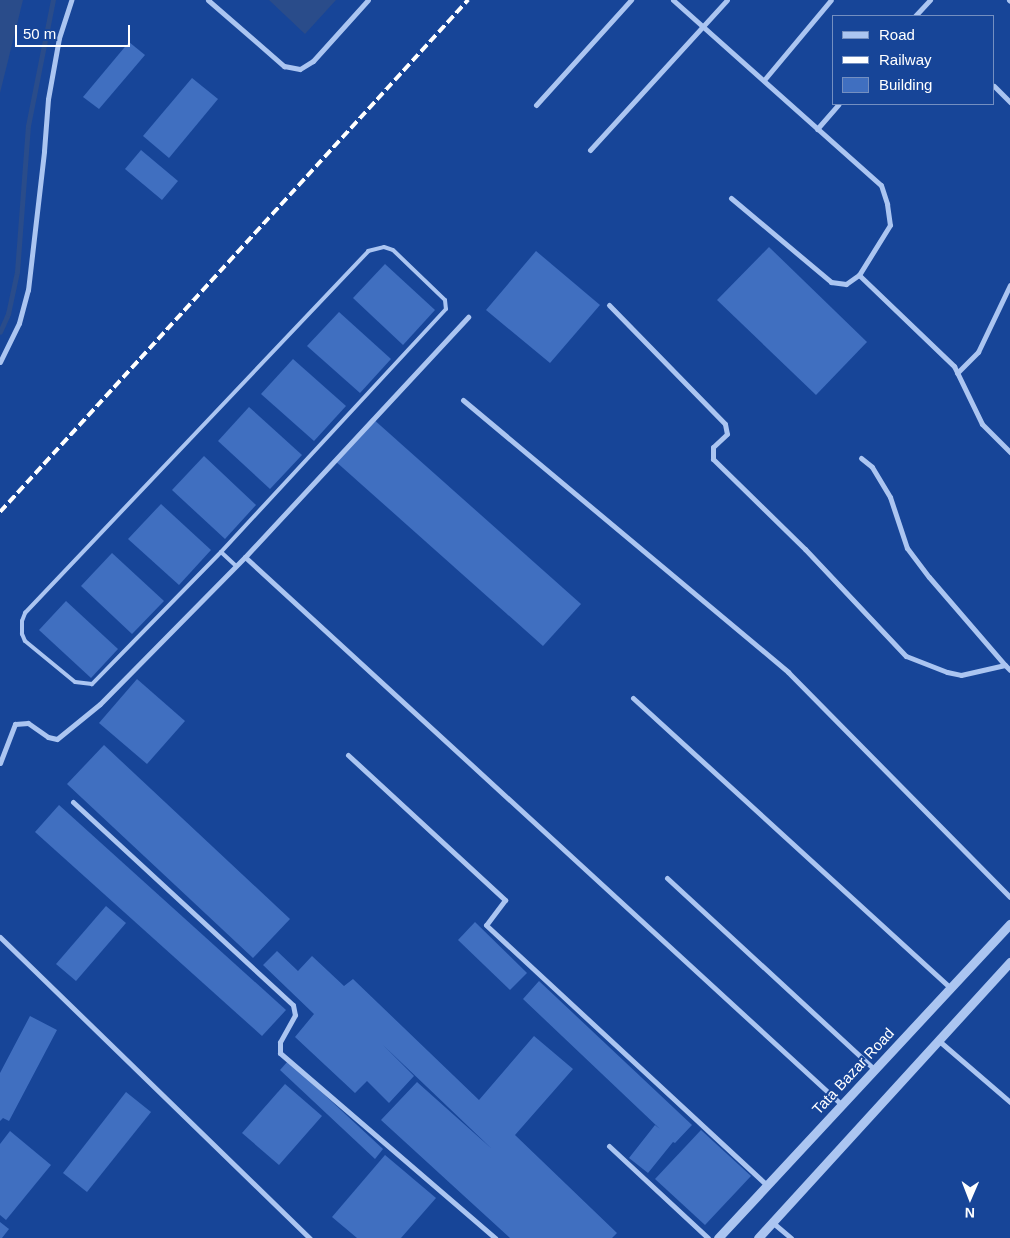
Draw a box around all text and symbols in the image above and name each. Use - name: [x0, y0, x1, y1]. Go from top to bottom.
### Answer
- scale bar: [18, 15, 132, 47]
- legend: [832, 15, 995, 105]
- text: 50 m: [23, 25, 56, 42]
- text: Road: [879, 26, 915, 43]
- text: Railway: [879, 51, 932, 68]
- text: Building: [879, 76, 932, 93]
- street label: Tata Bazar Road: [808, 1024, 898, 1118]
- north arrow: [945, 1173, 995, 1223]
- text: N: [965, 1205, 975, 1221]

